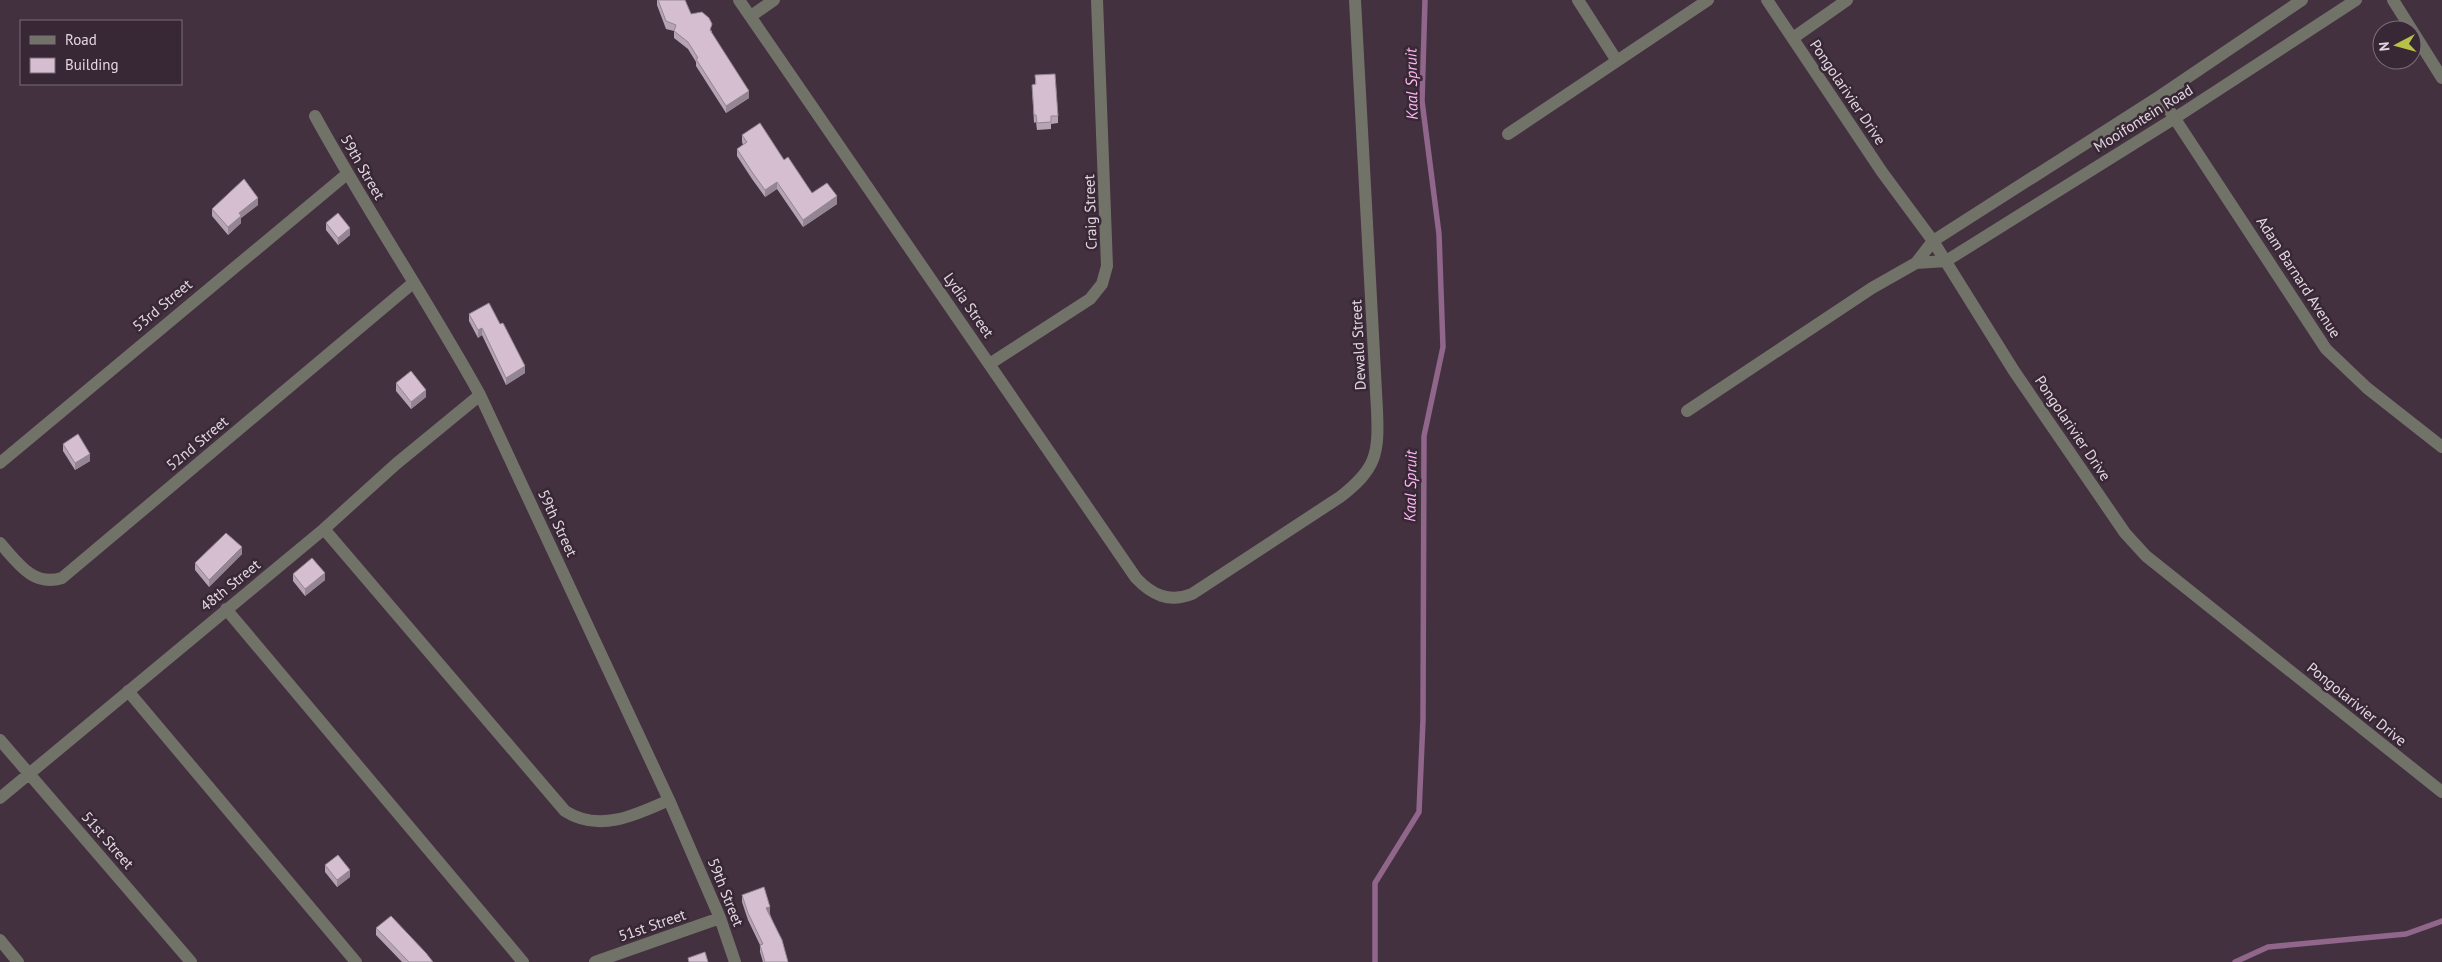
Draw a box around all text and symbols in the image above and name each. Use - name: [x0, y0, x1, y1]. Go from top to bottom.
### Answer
- legend: [20, 20, 182, 85]
- north arrow: [2372, 20, 2422, 70]
- text: Road: [65, 30, 97, 49]
- street label: Pongolarivier Drive: [1806, 36, 1890, 148]
- text: N: [2375, 41, 2394, 52]
- water label: Kaal Spruit: [1400, 47, 1422, 120]
- text: Building: [65, 55, 119, 74]
- street label: Mooifontein Road: [2090, 80, 2196, 156]
- street label: 59th Street: [337, 131, 389, 203]
- street label: Craig Street: [1079, 174, 1101, 250]
- street label: Adam Barnard Avenue: [2253, 213, 2345, 341]
- street label: Lydia Street: [940, 269, 998, 341]
- street label: 53rd Street: [128, 275, 196, 335]
- street label: Dewald Street: [1346, 299, 1370, 391]
- street label: Pongolarivier Drive: [2031, 372, 2115, 484]
- street label: 52nd Street: [162, 412, 232, 474]
- water label: Kaal Spruit: [1399, 449, 1421, 522]
- street label: 59th Street: [534, 486, 582, 560]
- street label: 48th Street: [196, 555, 264, 615]
- street label: Pongolarivier Drive: [2303, 658, 2411, 750]
- street label: 51st Street: [78, 807, 138, 873]
- street label: 59th Street: [704, 855, 748, 929]
- street label: 51st Street: [616, 905, 688, 945]

